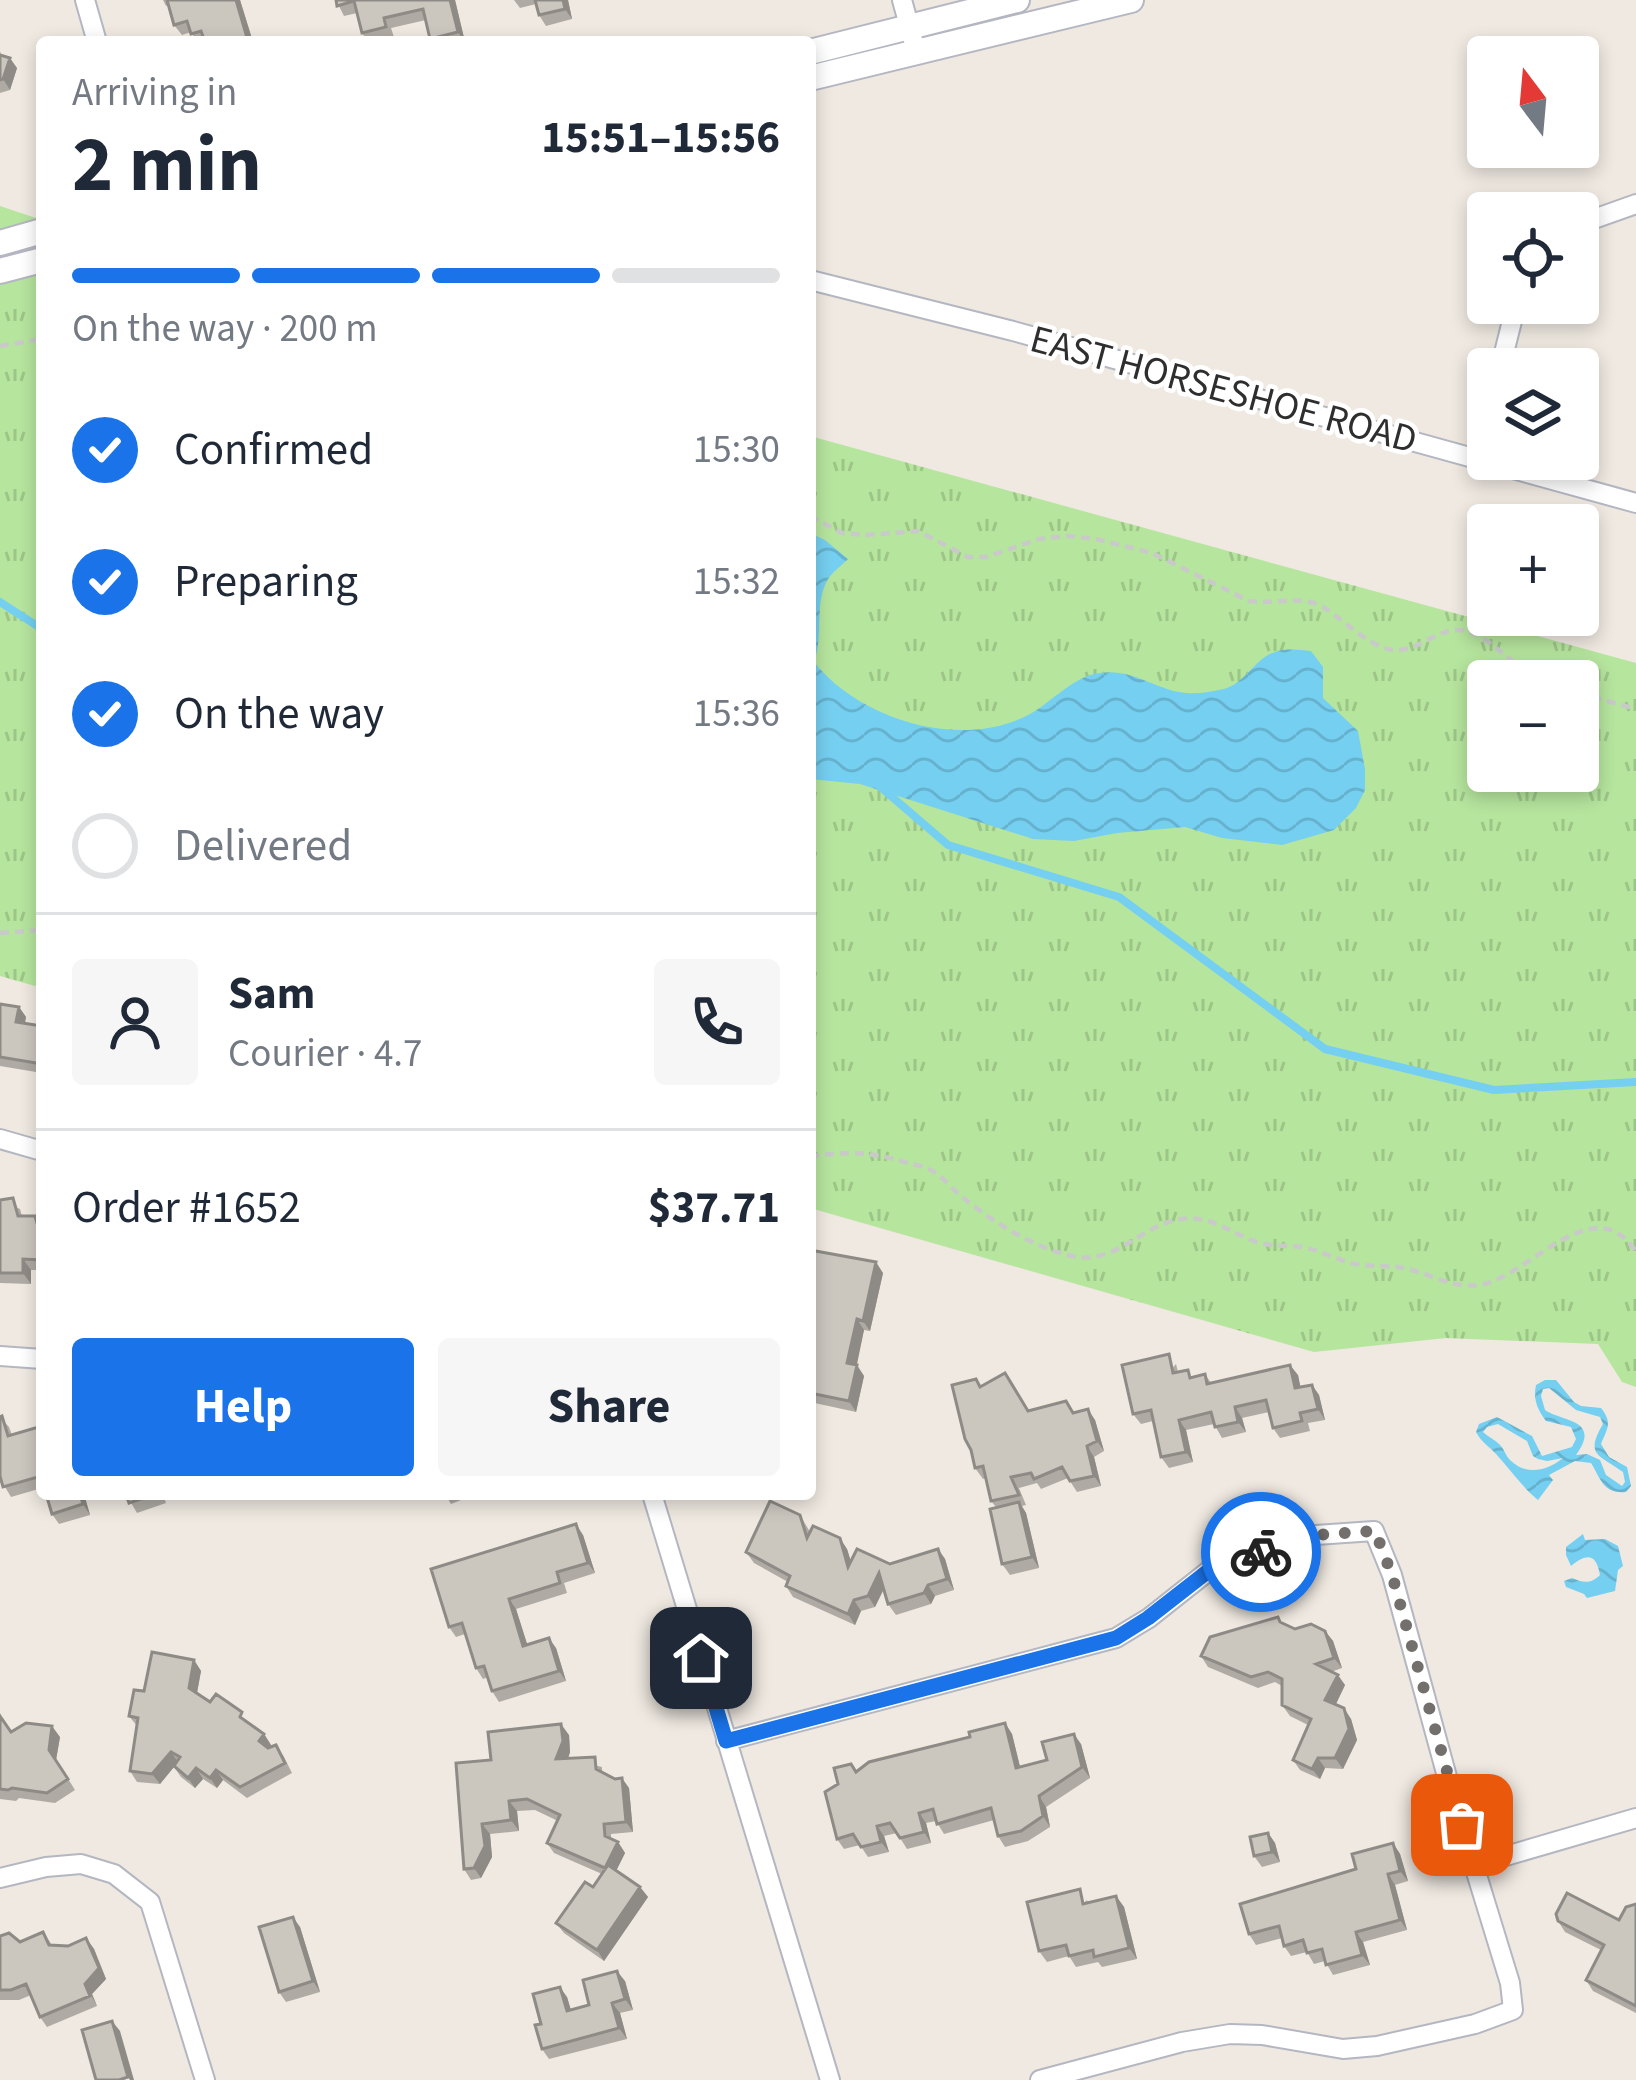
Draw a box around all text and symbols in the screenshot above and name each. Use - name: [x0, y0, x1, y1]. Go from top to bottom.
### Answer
- north arrow: [1467, 36, 1599, 168]
- map controls: [1467, 36, 1599, 792]
- text: Arriving in: [72, 65, 237, 121]
- text: 15:51–15:56: [541, 106, 780, 170]
- text: 2 min: [72, 110, 262, 221]
- button: locate: [1467, 192, 1599, 324]
- text: On the way · 200 m: [72, 301, 378, 357]
- street label: EAST HORSESHOE ROAD: [1024, 311, 1423, 469]
- button: layers: [1467, 348, 1599, 480]
- icon: check: [72, 417, 138, 483]
- text: Confirmed: [174, 418, 373, 482]
- text: 15:30: [693, 422, 780, 478]
- button: +: [1467, 504, 1599, 636]
- icon: check: [72, 549, 138, 615]
- text: Preparing: [174, 550, 358, 614]
- text: 15:32: [693, 554, 780, 610]
- button: −: [1467, 660, 1599, 792]
- icon: check: [72, 681, 138, 747]
- text: On the way: [174, 682, 384, 746]
- text: 15:36: [693, 686, 780, 742]
- text: Delivered: [174, 814, 352, 878]
- button: person: [72, 959, 198, 1085]
- button: phone: [654, 959, 780, 1085]
- text: Sam: [228, 962, 315, 1026]
- text: Courier · 4.7: [228, 1026, 422, 1082]
- text: Order #1652: [72, 1176, 301, 1240]
- text: $37.71: [648, 1176, 780, 1240]
- button: Help: [72, 1338, 414, 1476]
- button: Share: [438, 1338, 780, 1476]
- courier: [1201, 1492, 1321, 1612]
- icon: bike: [1228, 1519, 1294, 1585]
- pin: [650, 1607, 752, 1709]
- icon: home: [668, 1625, 734, 1691]
- pin: [1411, 1774, 1513, 1876]
- icon: bag: [1429, 1792, 1495, 1858]

